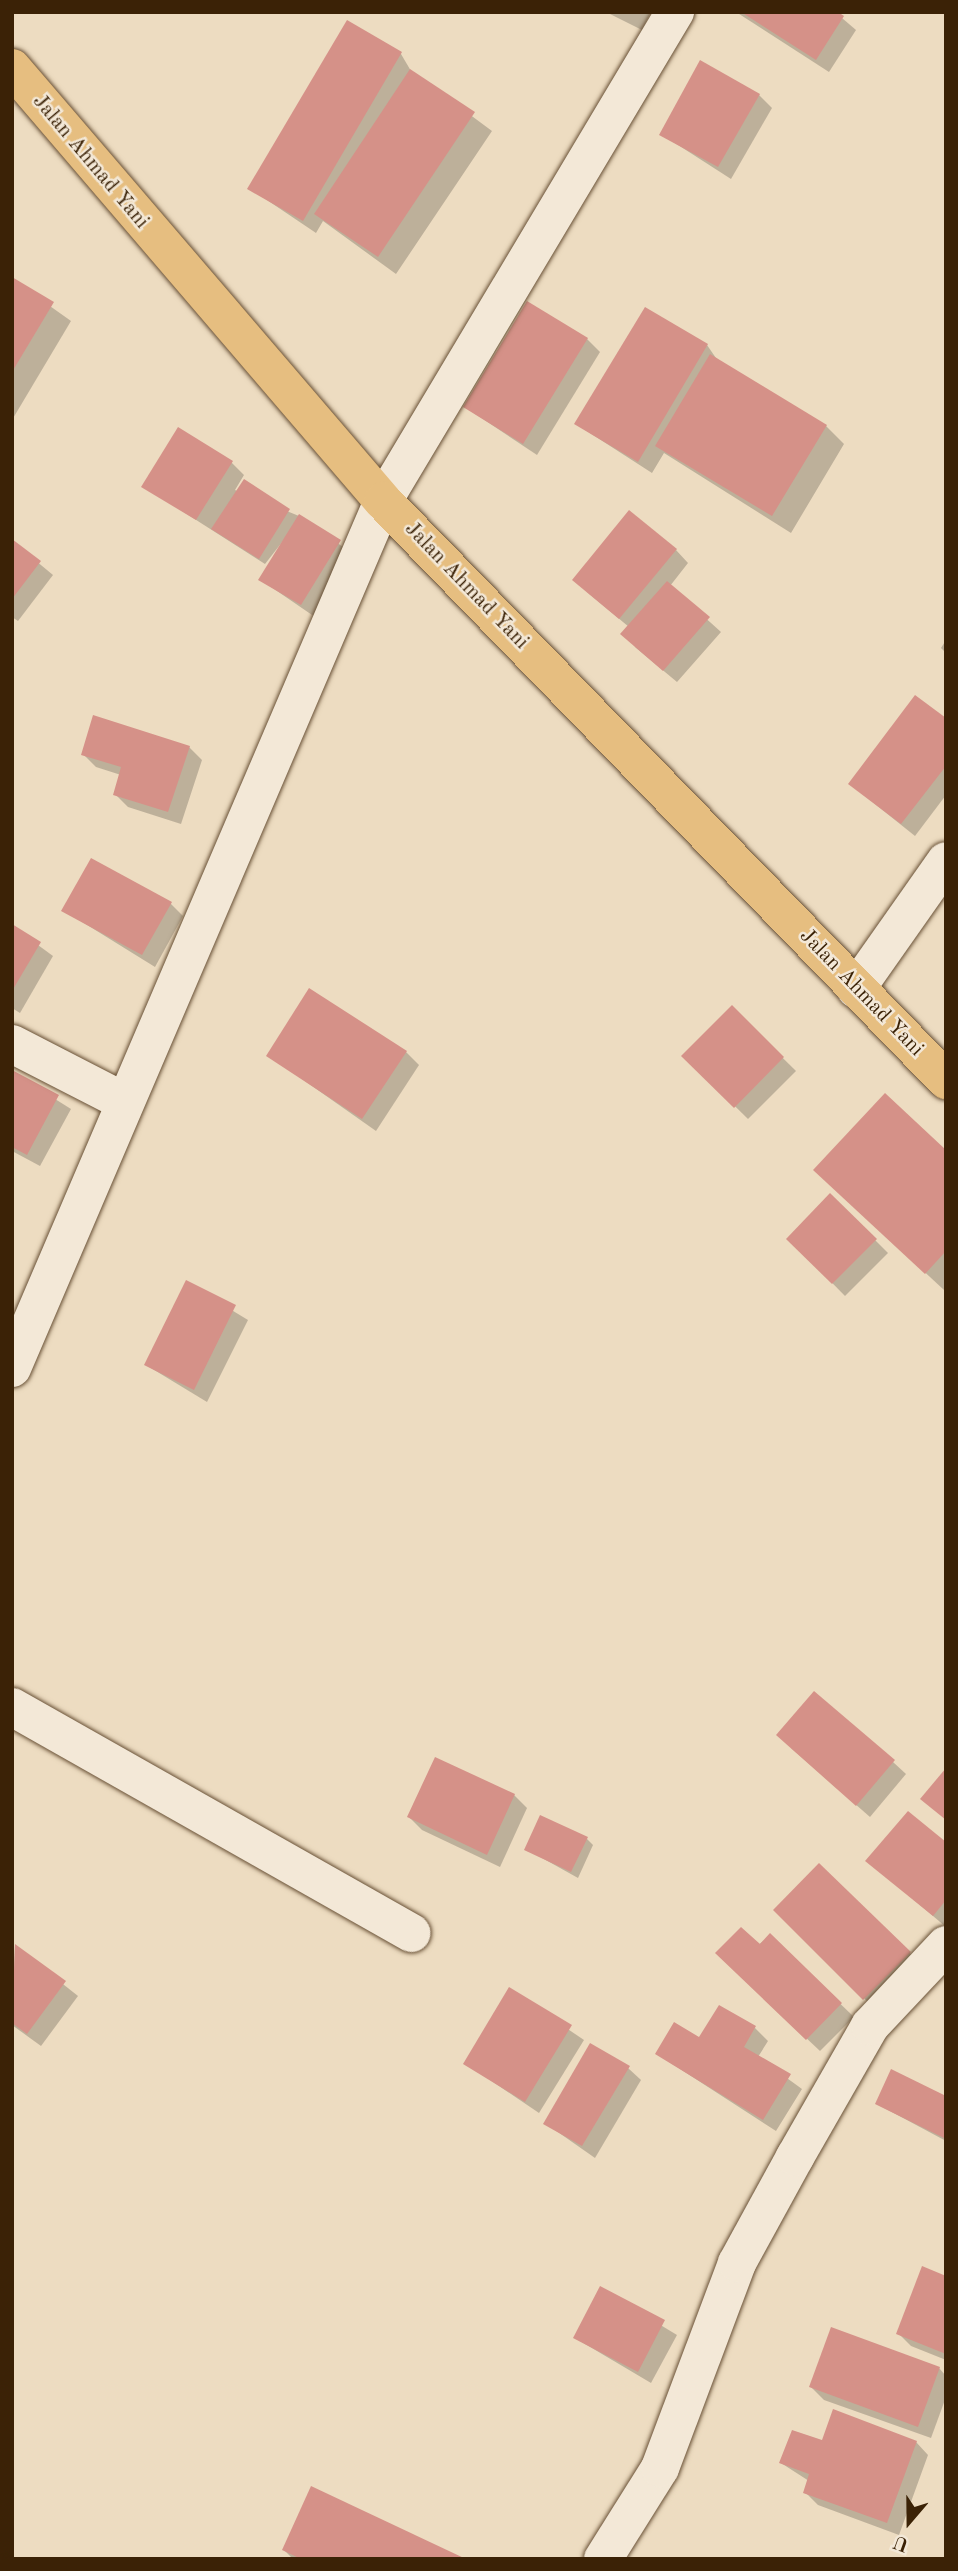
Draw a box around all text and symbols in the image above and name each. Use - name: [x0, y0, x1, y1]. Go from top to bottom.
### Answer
- street label: Jalan Ahmad Yani: [26, 90, 154, 234]
- street label: Jalan Ahmad Yani: [399, 517, 533, 655]
- street label: Jalan Ahmad Yani: [794, 924, 928, 1062]
- north arrow: [874, 2487, 944, 2557]
- text: U: [891, 2531, 912, 2554]

